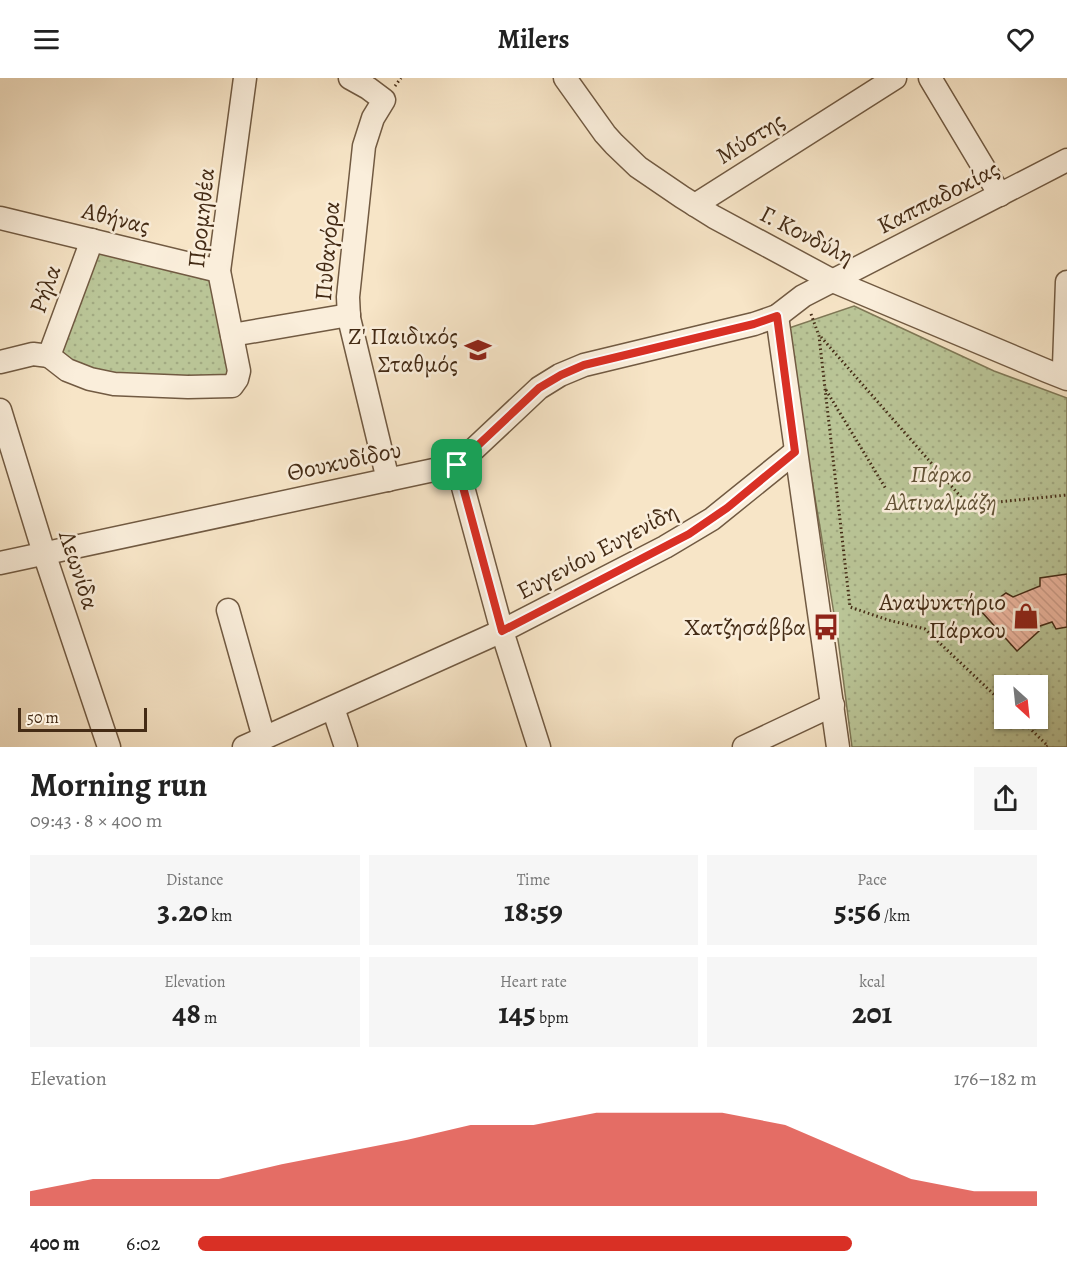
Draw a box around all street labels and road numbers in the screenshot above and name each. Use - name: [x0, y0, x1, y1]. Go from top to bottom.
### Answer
- street label: Μύστης: [710, 105, 790, 171]
- street label: Καππαδοκίας: [872, 153, 1004, 241]
- street label: Προμηθέα: [180, 166, 222, 270]
- street label: Αθήνας: [78, 194, 153, 242]
- street label: Γ. Κονδύλη: [755, 198, 859, 272]
- street label: Πυθαγόρα: [307, 200, 347, 302]
- street label: Ρήλα: [22, 260, 68, 318]
- street label: Θουκυδίδου: [284, 433, 404, 489]
- street label: Ευγενίου Ευγενίδη: [511, 495, 683, 607]
- street label: Λεωνίδα: [51, 526, 107, 614]

